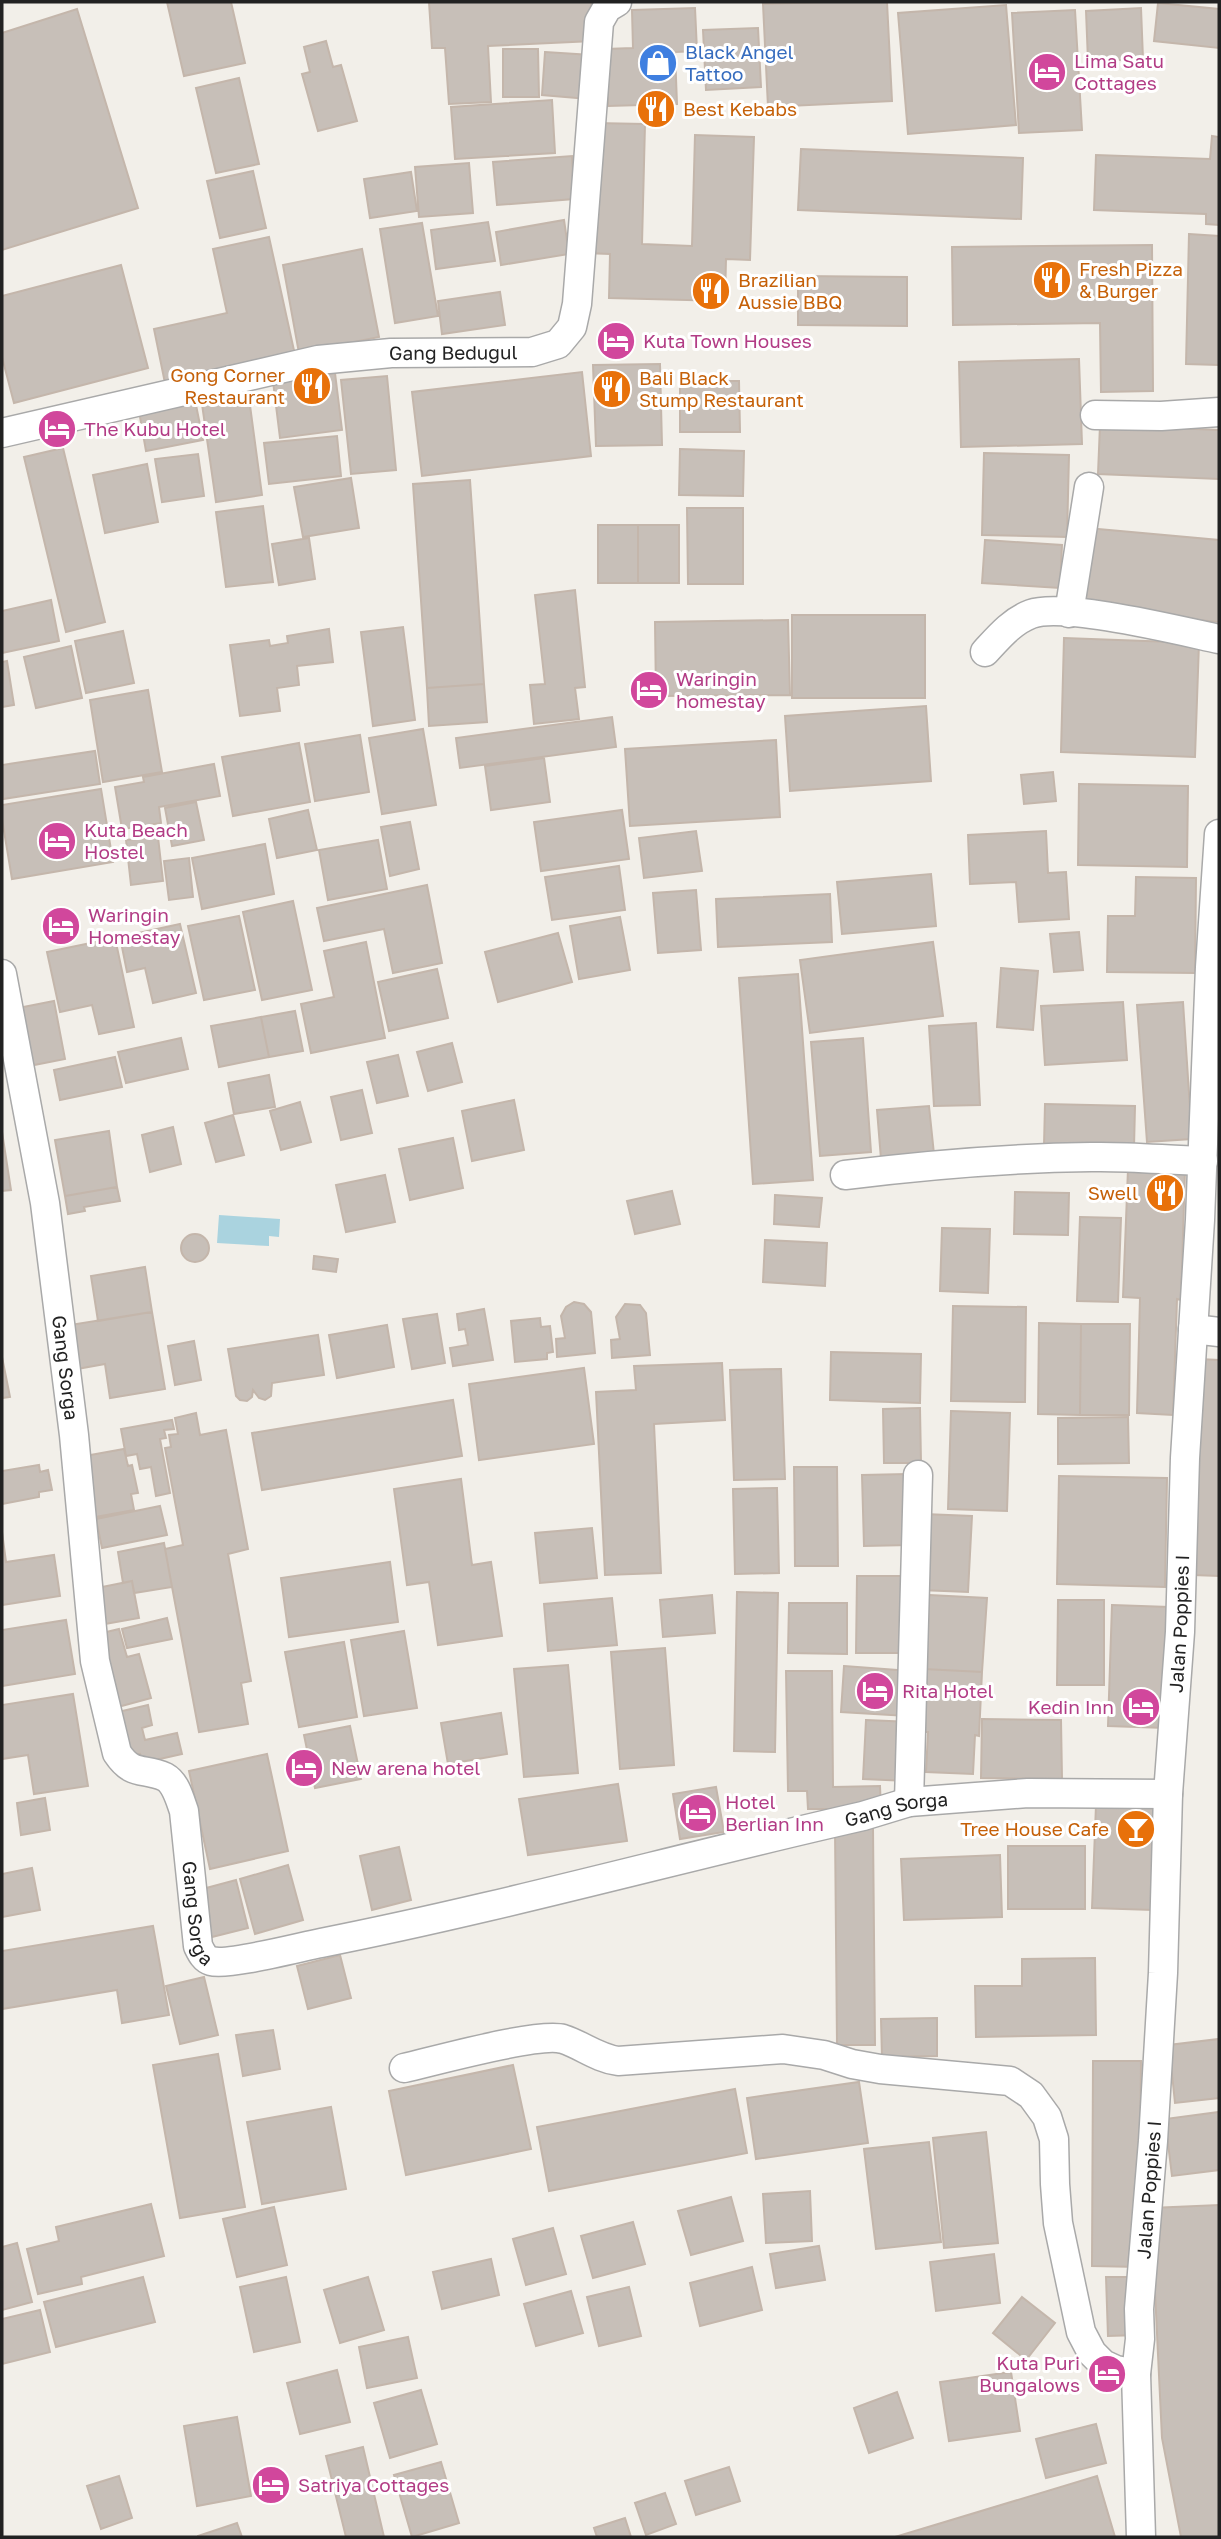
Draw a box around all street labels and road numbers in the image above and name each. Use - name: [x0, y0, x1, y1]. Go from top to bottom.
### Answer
- street label: Gang Bedugul: [389, 340, 518, 364]
- street label: Gang Sorga: [48, 1314, 84, 1421]
- street label: Jalan Poppies I: [1164, 1554, 1193, 1694]
- street label: Gang Sorga: [842, 1787, 949, 1831]
- street label: Gang Sorga: [178, 1860, 218, 1970]
- street label: Jalan Poppies I: [1131, 2120, 1165, 2260]

